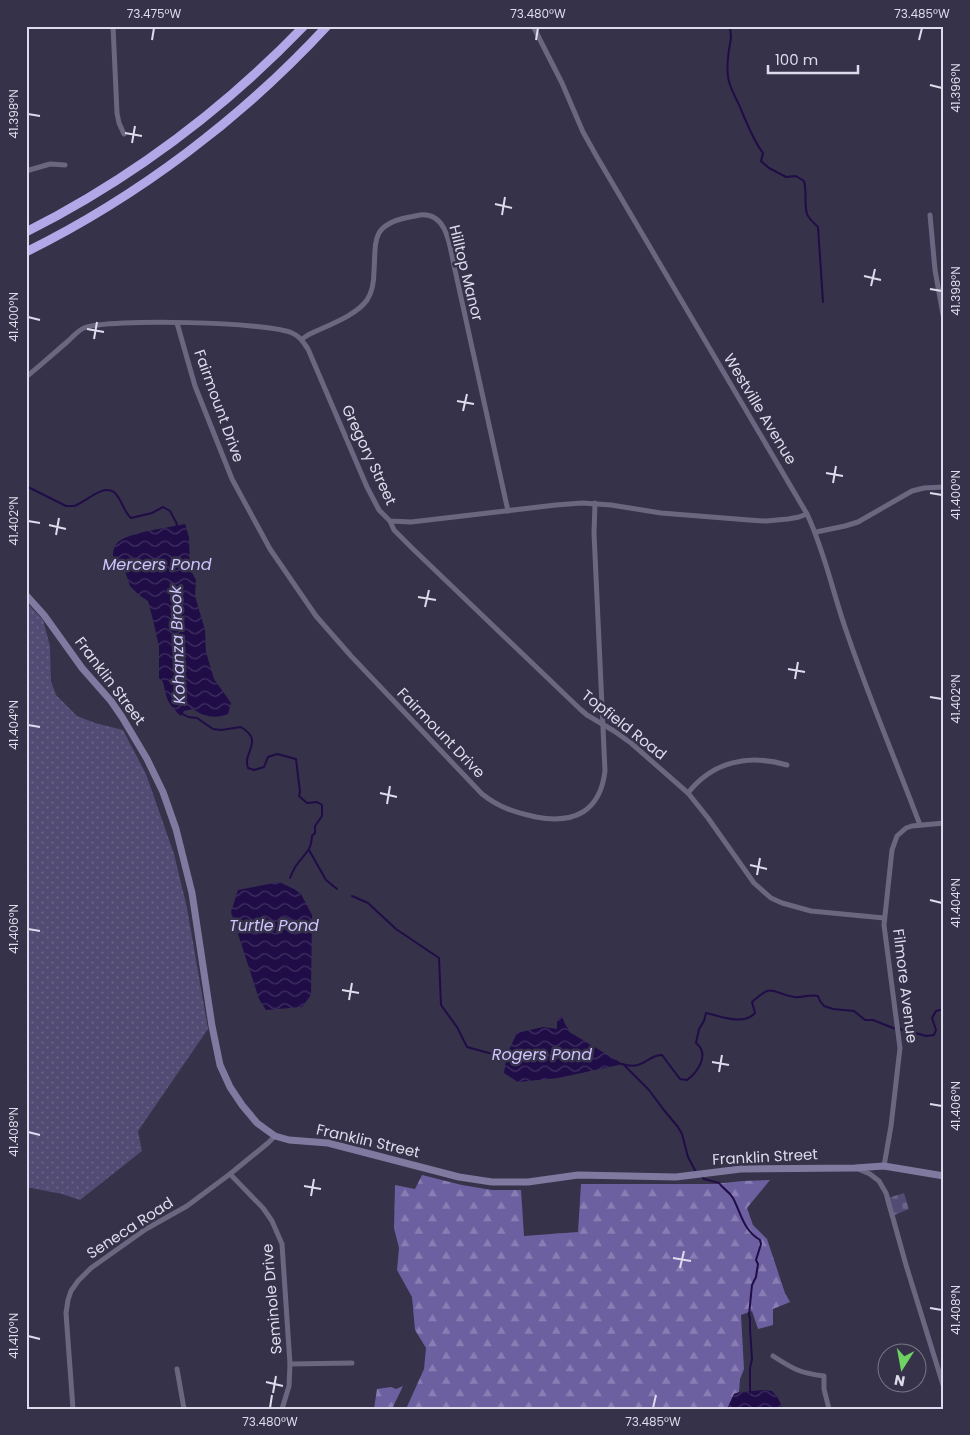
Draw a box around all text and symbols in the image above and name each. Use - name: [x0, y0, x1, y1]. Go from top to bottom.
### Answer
- text: 73.475°W: [127, 5, 181, 22]
- text: 73.480°W: [510, 5, 566, 22]
- text: 73.485°W: [894, 5, 950, 22]
- scale bar: [768, 42, 858, 74]
- text: 100 m: [775, 49, 818, 70]
- text: 41.396°N: [947, 63, 964, 113]
- text: 41.398°N: [5, 89, 22, 139]
- street label: Hilltop Manor: [444, 223, 489, 324]
- text: 41.398°N: [947, 266, 964, 316]
- text: 41.400°N: [5, 292, 22, 342]
- street label: Fairmount Drive: [189, 347, 250, 465]
- street label: Westville Avenue: [719, 349, 802, 468]
- street label: Gregory Street: [337, 401, 402, 508]
- text: 41.400°N: [947, 470, 964, 520]
- text: 41.402°N: [5, 496, 22, 546]
- water label: Mercers Pond: [103, 553, 212, 576]
- water label: Kohanza Brook: [164, 585, 191, 705]
- street label: Franklin Street: [70, 632, 151, 729]
- text: 41.402°N: [947, 674, 964, 724]
- street label: Fairmount Drive: [393, 683, 490, 783]
- street label: Topfield Road: [577, 685, 671, 764]
- text: 41.404°N: [5, 700, 22, 750]
- text: 41.404°N: [947, 878, 964, 928]
- text: 41.406°N: [5, 904, 22, 954]
- water label: Turtle Pond: [229, 914, 319, 937]
- street label: Filmore Avenue: [888, 927, 923, 1044]
- water label: Rogers Pond: [492, 1043, 592, 1066]
- text: 41.406°N: [947, 1081, 964, 1131]
- text: 41.408°N: [5, 1107, 22, 1157]
- street label: Franklin Street: [314, 1118, 422, 1163]
- street label: Franklin Street: [712, 1143, 818, 1170]
- street label: Seneca Road: [82, 1192, 177, 1263]
- street label: Seminole Drive: [256, 1243, 287, 1355]
- text: 41.408°N: [947, 1285, 964, 1335]
- text: 41.410°N: [5, 1313, 22, 1359]
- north arrow: [878, 1342, 928, 1392]
- text: N: [892, 1370, 907, 1392]
- text: 73.480°W: [242, 1413, 298, 1430]
- text: 73.485°W: [625, 1413, 681, 1430]

